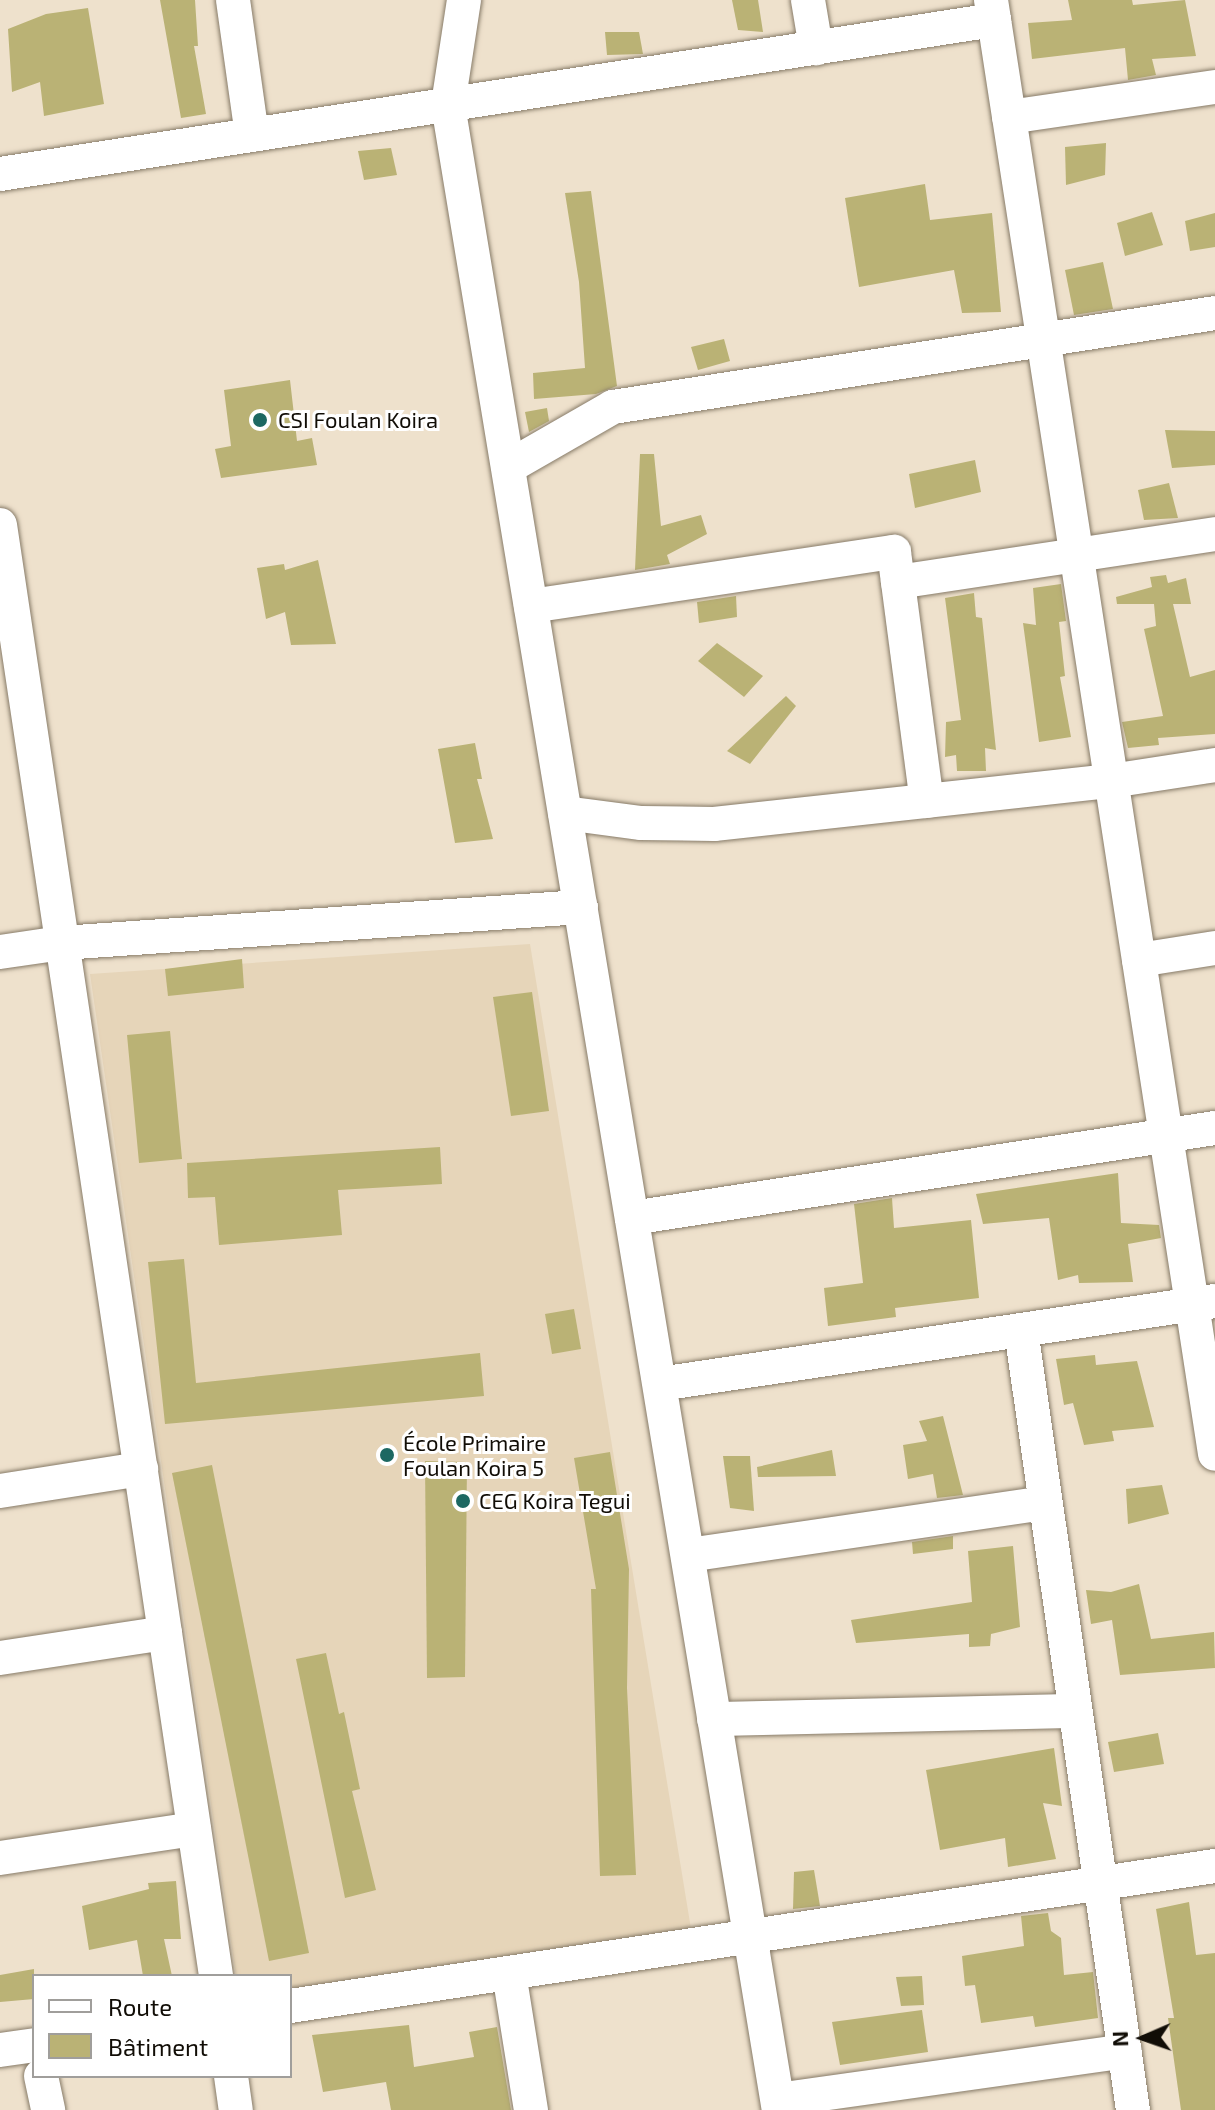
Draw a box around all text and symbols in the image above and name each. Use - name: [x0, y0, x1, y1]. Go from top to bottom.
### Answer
- place label: CSI Foulan Koira: [278, 407, 438, 433]
- marker: CSI Foulan Koira: [249, 409, 271, 431]
- place label: École Primaire Foulan Koira 5: [403, 1429, 546, 1480]
- marker: École Primaire Foulan Koira 5: [378, 1446, 396, 1464]
- place label: CEG Koira Tegui: [479, 1488, 631, 1514]
- marker: CEG Koira Tegui: [454, 1492, 472, 1510]
- legend: [32, 1974, 292, 2078]
- text: Route: [108, 1992, 172, 2021]
- north arrow: [1103, 1998, 1183, 2078]
- text: N: [1106, 2030, 1132, 2047]
- text: Bâtiment: [108, 2032, 208, 2061]

